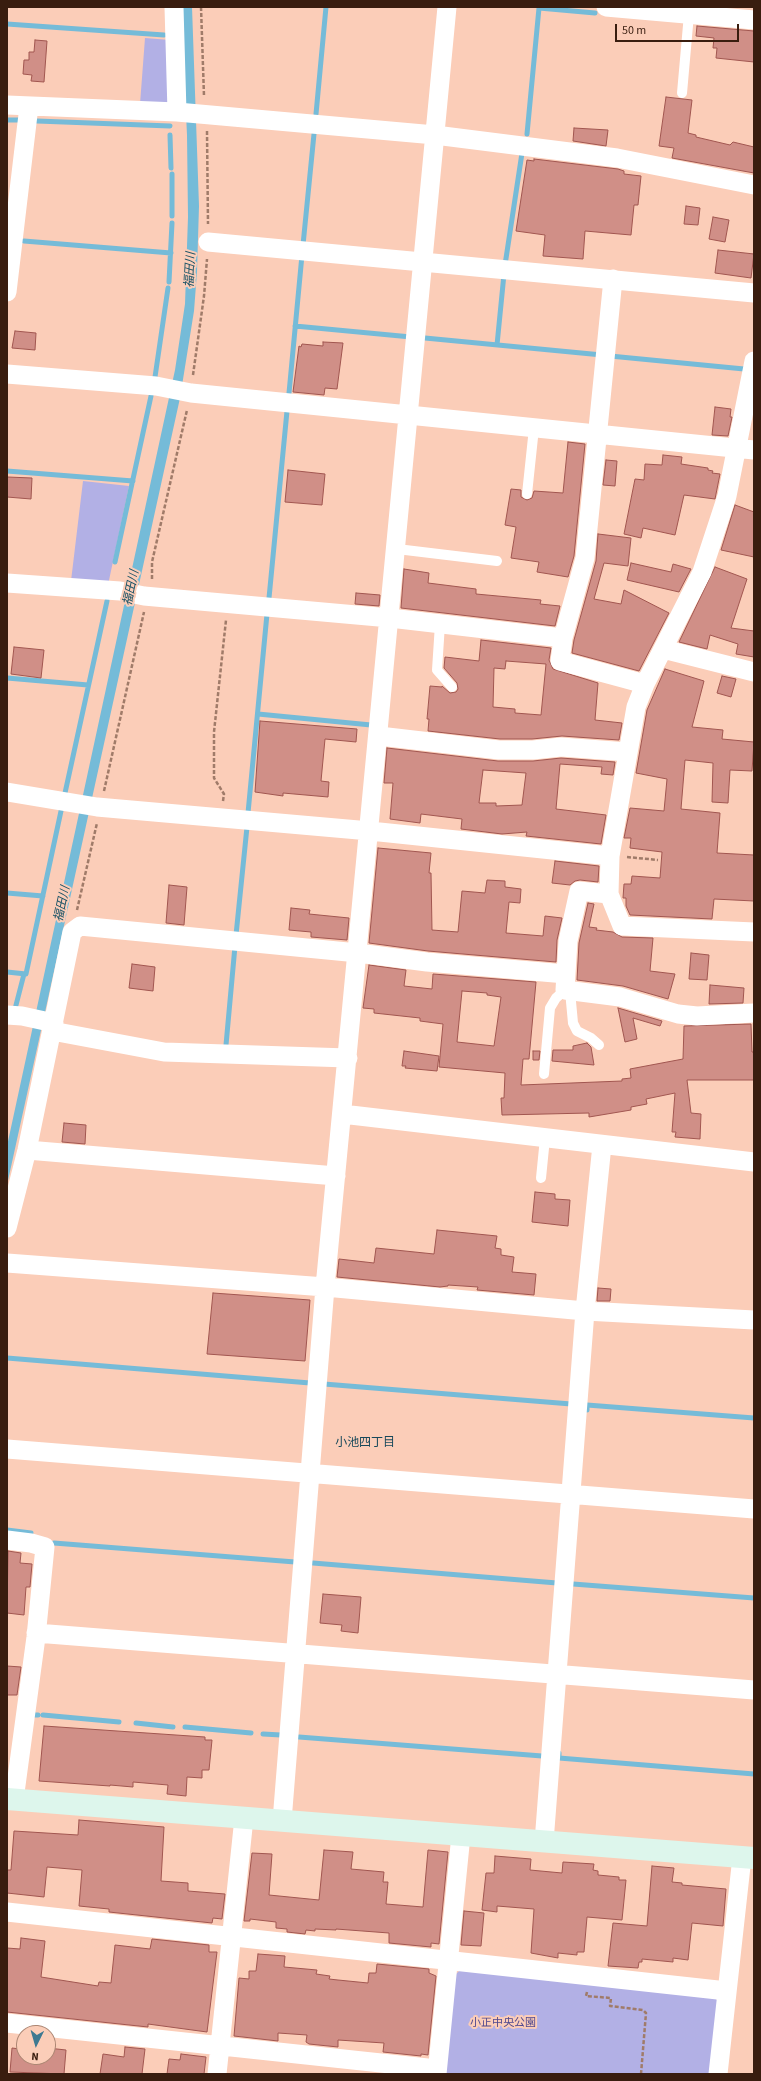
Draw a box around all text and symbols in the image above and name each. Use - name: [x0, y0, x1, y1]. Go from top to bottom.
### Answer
- scale bar: [617, 16, 741, 42]
- text: 50 m: [622, 22, 646, 39]
- water label: 福田川: [183, 252, 199, 288]
- water label: 福田川: [121, 569, 143, 607]
- water label: 福田川: [52, 885, 74, 923]
- district label: 小池四丁目: [335, 1436, 395, 1450]
- park label: 小正中央公園: [470, 2017, 536, 2031]
- north arrow: [16, 2025, 56, 2065]
- text: N: [31, 2049, 39, 2064]

